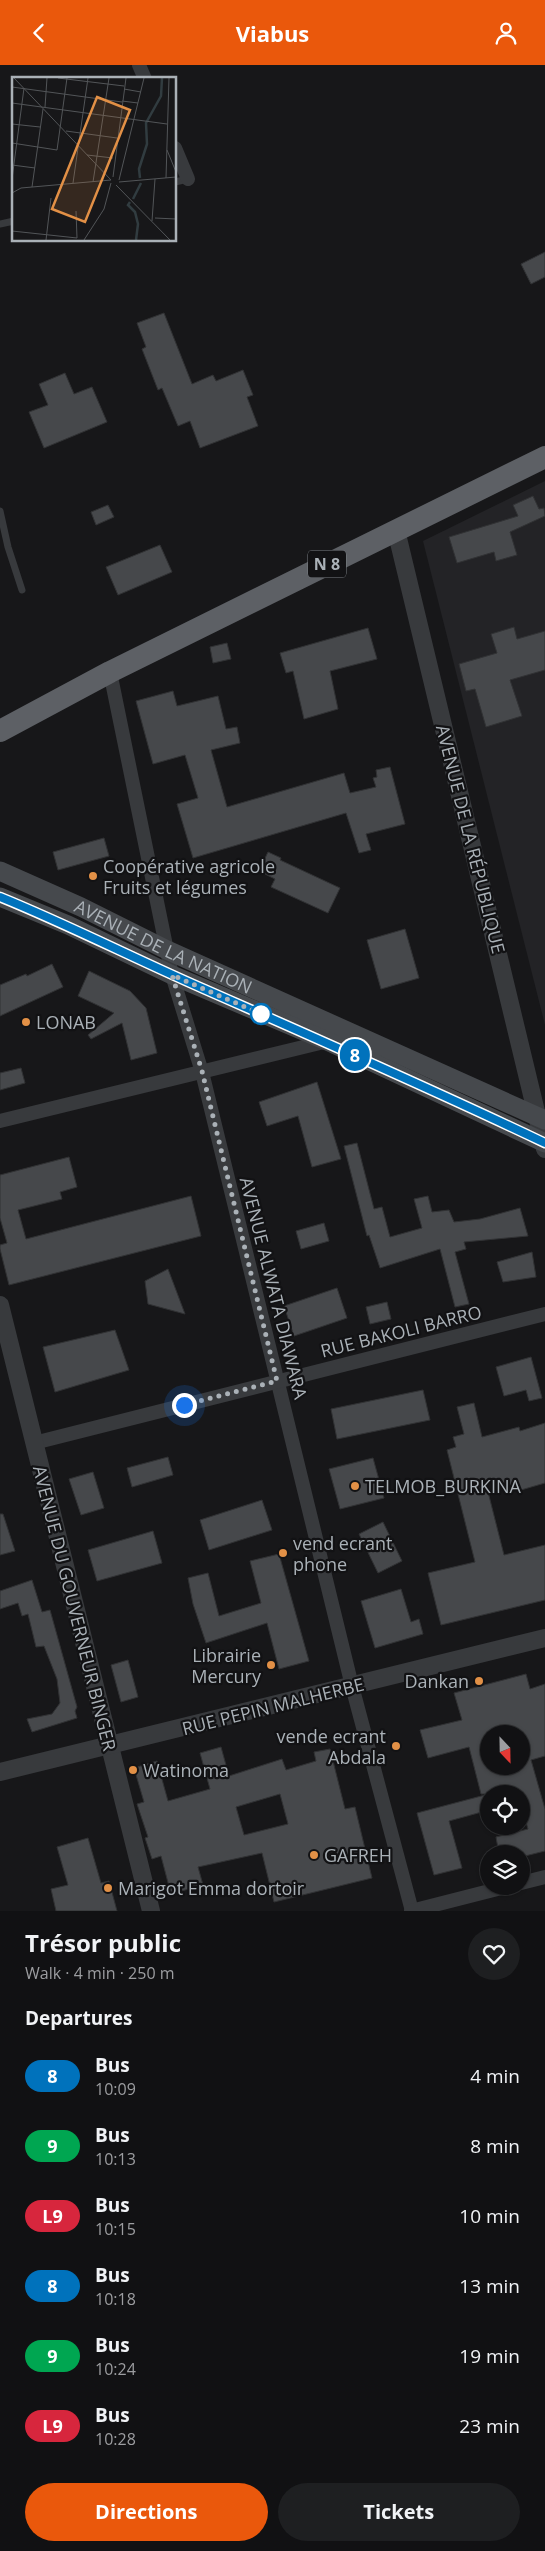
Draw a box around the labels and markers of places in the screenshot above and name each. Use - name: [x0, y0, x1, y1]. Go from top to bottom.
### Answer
- place label: Coopérative agricole Fruits et légumes: [103, 854, 275, 899]
- marker: Coopérative agricole Fruits et légumes: [87, 870, 99, 882]
- unlabelled marker: [250, 1003, 272, 1025]
- place label: LONAB: [36, 1010, 96, 1034]
- marker: LONAB: [20, 1016, 32, 1028]
- place label: TELMOB_BURKINA: [365, 1474, 521, 1498]
- marker: TELMOB_BURKINA: [349, 1480, 361, 1492]
- place label: vend ecrant phone: [293, 1531, 392, 1576]
- marker: vend ecrant phone: [277, 1547, 289, 1559]
- place label: Librairie Mercury: [191, 1643, 262, 1688]
- marker: Librairie Mercury: [265, 1659, 277, 1671]
- place label: Dankan: [404, 1669, 469, 1693]
- marker: Dankan: [473, 1675, 485, 1687]
- place label: vende ecrant Abdala: [277, 1724, 386, 1769]
- marker: vende ecrant Abdala: [390, 1740, 402, 1752]
- place label: Watinoma: [143, 1758, 229, 1782]
- marker: Watinoma: [127, 1764, 139, 1776]
- place label: GAFREH: [324, 1843, 392, 1867]
- marker: GAFREH: [308, 1849, 320, 1861]
- place label: Marigot Emma dortoir: [118, 1876, 305, 1900]
- marker: Marigot Emma dortoir: [102, 1882, 114, 1894]

